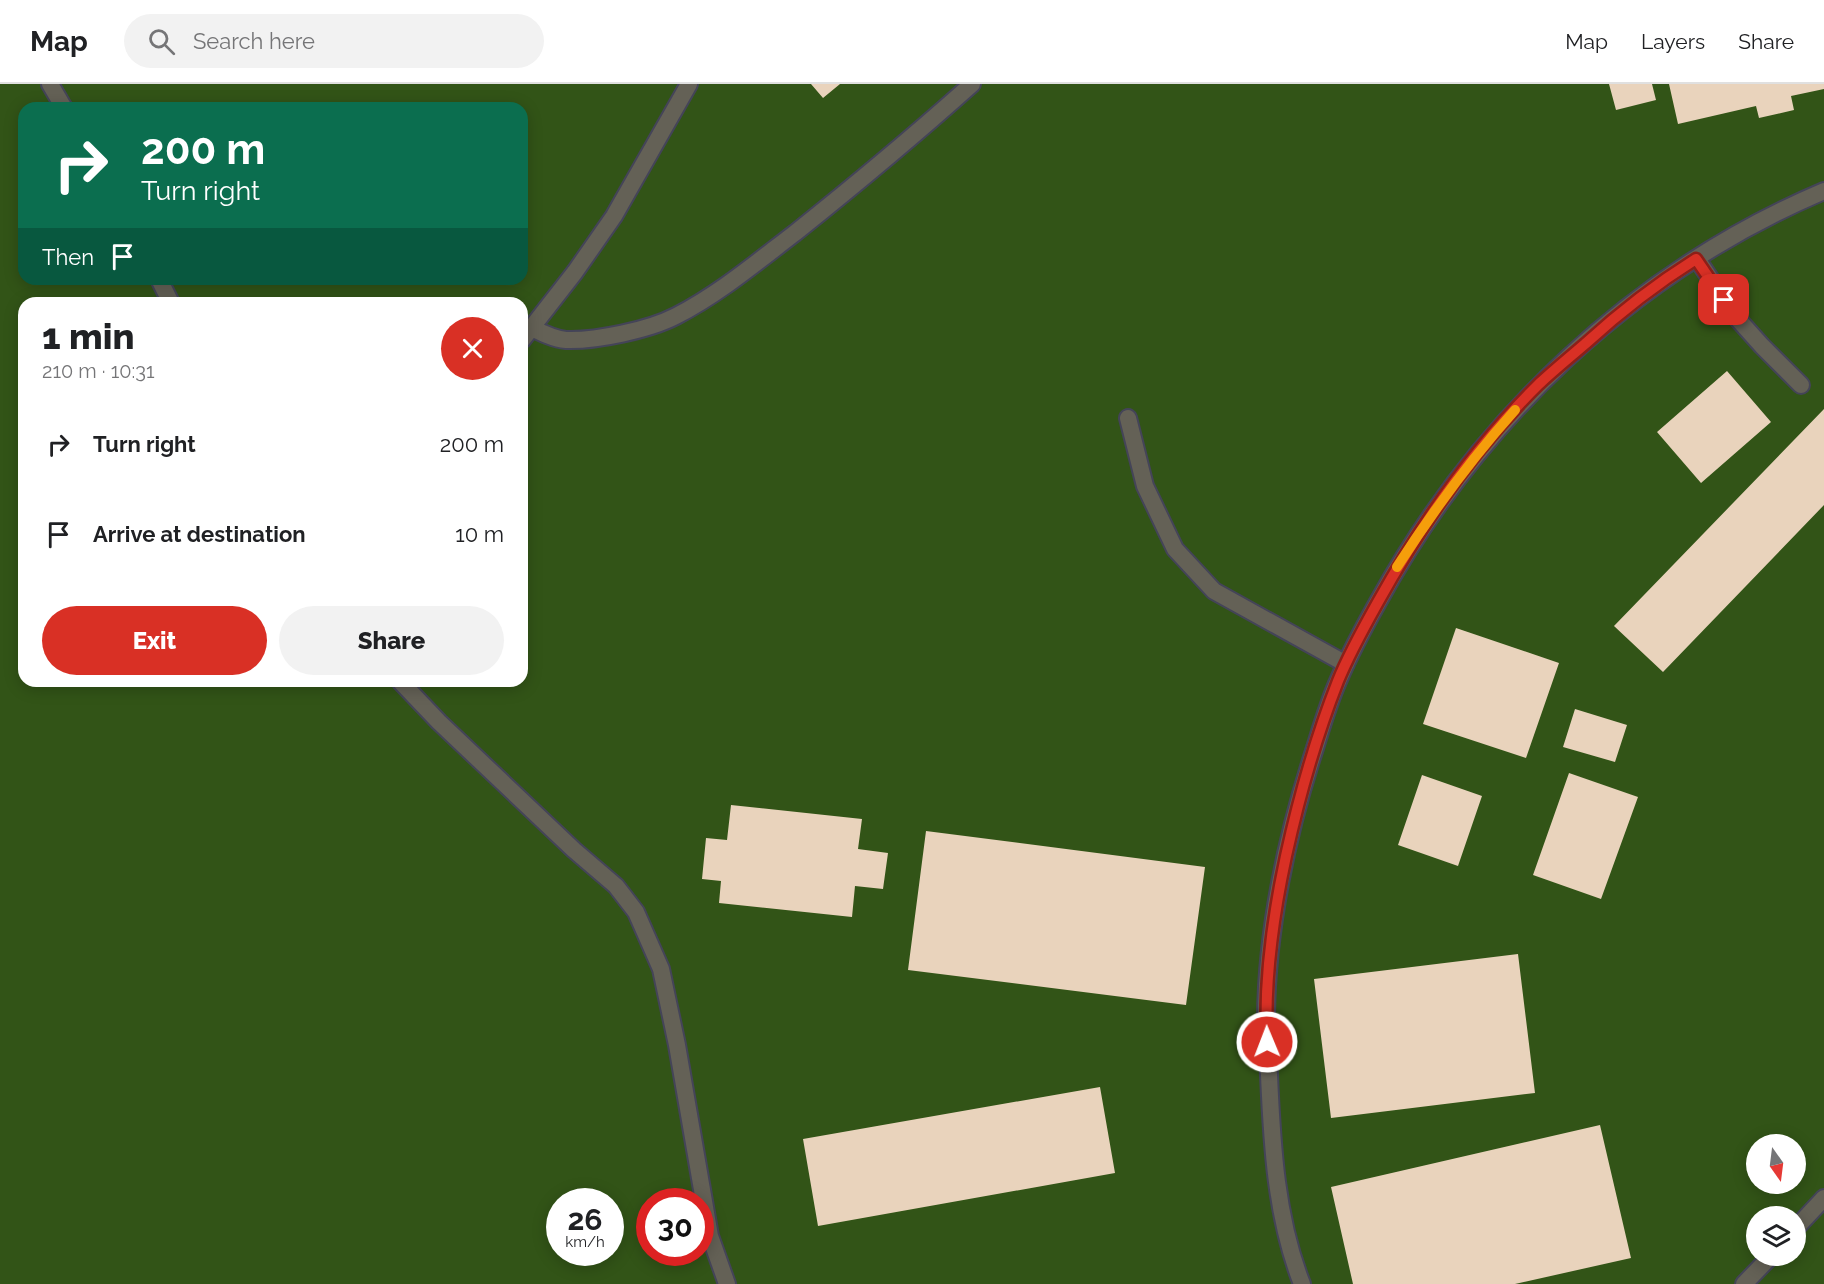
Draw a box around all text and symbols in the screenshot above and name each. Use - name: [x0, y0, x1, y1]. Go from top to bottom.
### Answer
- search box: [124, 14, 544, 68]
- text: Map: [30, 25, 88, 58]
- icon: search: [145, 25, 178, 58]
- text: Search here: [193, 28, 315, 54]
- text: Map: [1565, 29, 1608, 54]
- text: Layers: [1641, 29, 1705, 54]
- text: Share: [1738, 29, 1794, 54]
- text: 200 m: [141, 125, 265, 174]
- icon: right: [42, 126, 120, 204]
- text: Turn right: [141, 175, 260, 206]
- icon: arrive: [106, 240, 139, 273]
- text: Then: [42, 244, 94, 270]
- pin: [1698, 274, 1749, 325]
- icon: arrive: [1707, 283, 1740, 316]
- text: 1 min: [42, 315, 134, 357]
- button: close: [441, 317, 504, 380]
- text: 210 m · 10:31: [42, 359, 154, 383]
- icon: right: [42, 428, 75, 461]
- text: Turn right: [93, 431, 196, 457]
- text: 200 m: [440, 431, 504, 457]
- icon: arrive: [42, 518, 75, 551]
- text: Arrive at destination: [93, 521, 306, 547]
- text: 10 m: [455, 521, 504, 547]
- button: Exit: [42, 606, 267, 675]
- button: Share: [279, 606, 504, 675]
- position arrow: [1235, 1010, 1299, 1074]
- north arrow: [1746, 1134, 1806, 1194]
- map controls: [1746, 1134, 1806, 1266]
- speed limit sign: 30: [636, 1188, 714, 1266]
- text: 26: [567, 1202, 603, 1237]
- button: layers: [1746, 1206, 1806, 1266]
- text: km/h: [565, 1233, 605, 1251]

